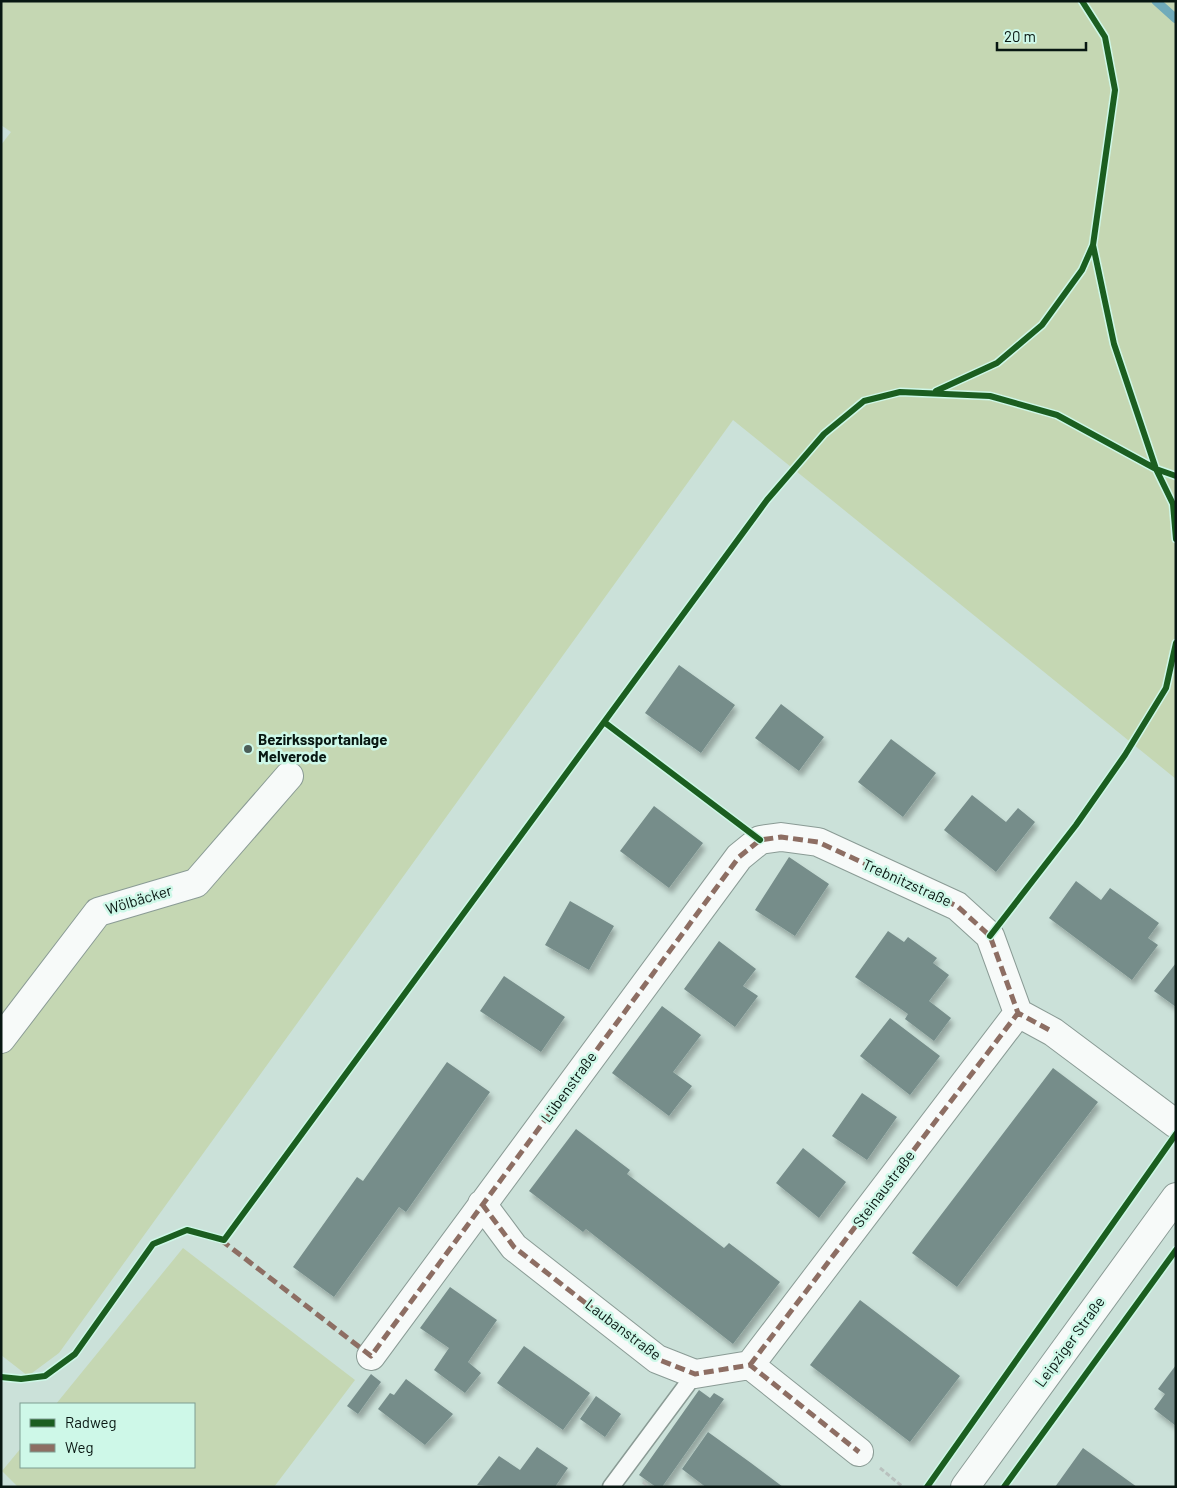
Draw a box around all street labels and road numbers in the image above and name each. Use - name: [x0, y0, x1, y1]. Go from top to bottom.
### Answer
- street label: Trebnitzstraße: [860, 854, 955, 910]
- street label: Wölbäcker: [103, 880, 174, 918]
- street label: Lübenstraße: [537, 1048, 600, 1125]
- street label: Steinaustraße: [848, 1146, 918, 1230]
- street label: Leipziger Straße: [1030, 1293, 1108, 1390]
- street label: Laubanstraße: [582, 1295, 665, 1364]

